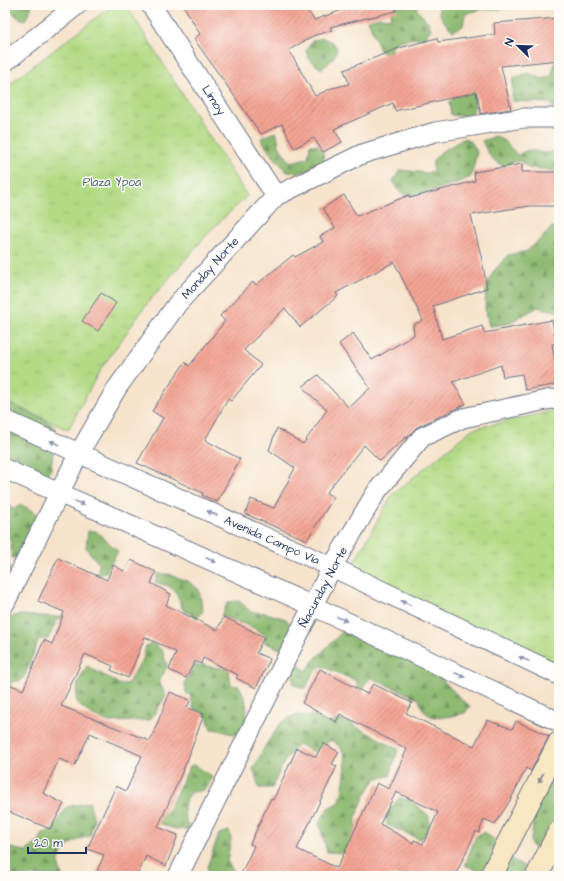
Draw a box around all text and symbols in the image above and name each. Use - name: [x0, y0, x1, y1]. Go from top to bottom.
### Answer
- north arrow: [498, 26, 538, 66]
- text: N: [501, 36, 518, 48]
- street label: Limoy: [197, 82, 230, 120]
- park label: Plaza Ypoa: [83, 174, 141, 191]
- street label: Monday Norte: [178, 233, 244, 304]
- one-way arrow: [49, 439, 61, 445]
- one-way arrow: [73, 500, 85, 506]
- one-way arrow: [206, 510, 218, 516]
- street label: Avenida Campo Vía: [221, 512, 322, 569]
- street label: Ñacunday Norte: [294, 543, 353, 631]
- one-way arrow: [205, 558, 217, 564]
- one-way arrow: [401, 600, 412, 606]
- one-way arrow: [336, 616, 348, 622]
- one-way arrow: [518, 656, 529, 662]
- one-way arrow: [454, 672, 465, 678]
- one-way arrow: [538, 772, 545, 784]
- scale bar: [28, 829, 86, 855]
- text: 20 m: [34, 835, 63, 852]

